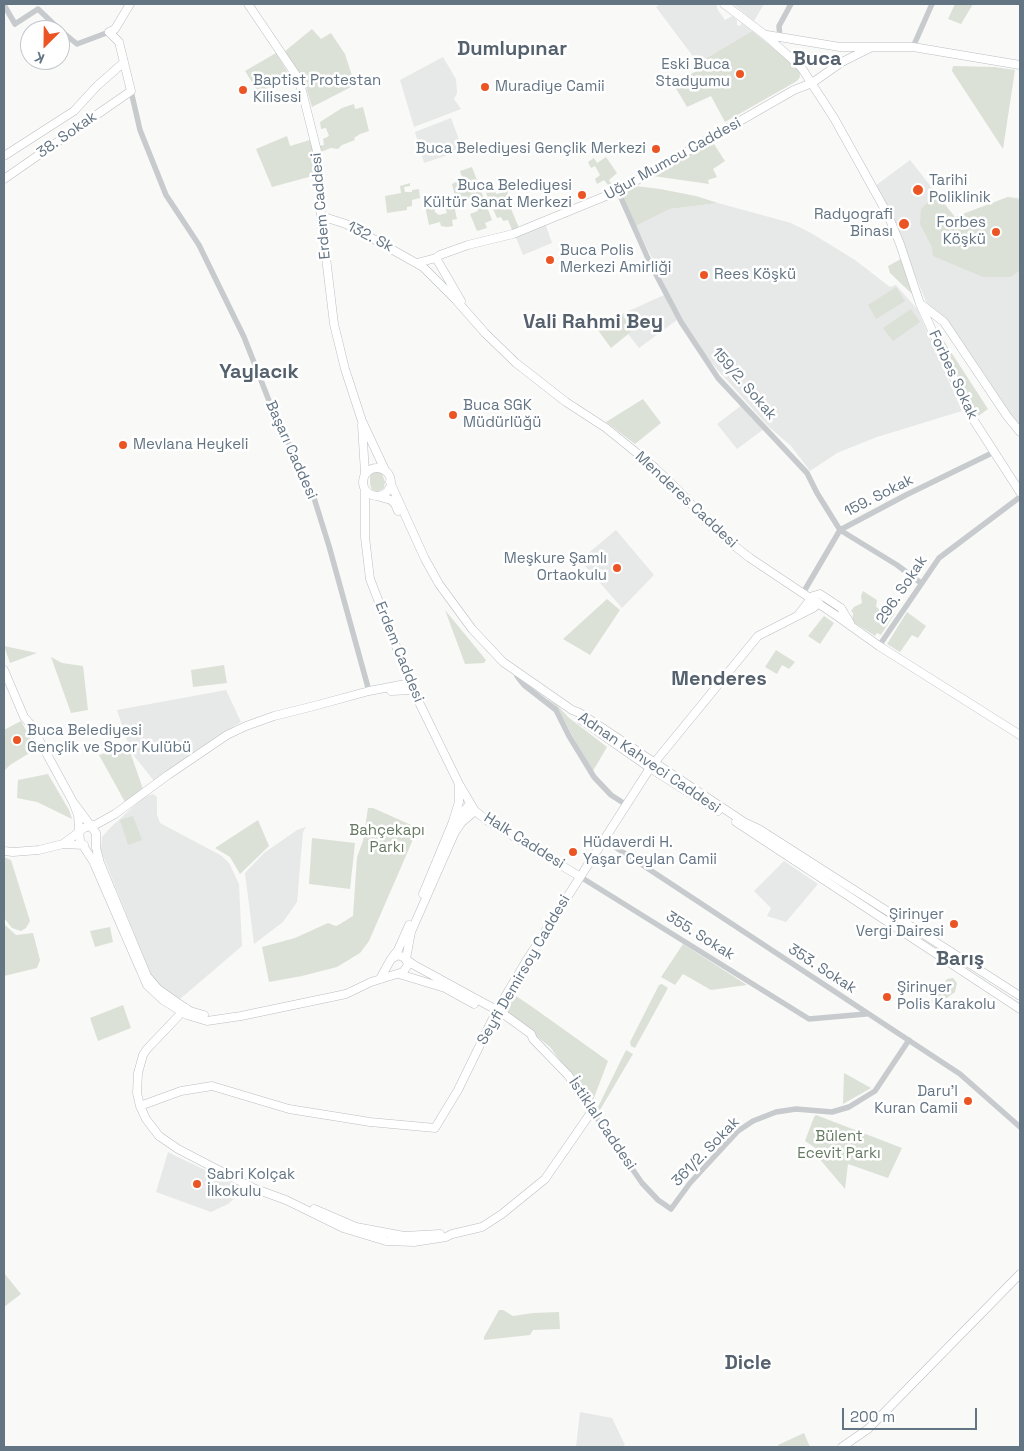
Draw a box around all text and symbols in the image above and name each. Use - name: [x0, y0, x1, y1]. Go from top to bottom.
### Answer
- north arrow: [20, 20, 70, 70]
- district label: Dumlupınar: [457, 38, 567, 62]
- text: K: [32, 48, 47, 68]
- district label: Buca: [793, 48, 841, 72]
- place label: Eski Buca Stadyumu: [656, 56, 730, 91]
- marker: Eski Buca Stadyumu: [734, 68, 746, 80]
- place label: Baptist Protestan Kilisesi: [253, 72, 381, 107]
- place label: Muradiye Camii: [495, 78, 605, 96]
- marker: Muradiye Camii: [479, 81, 491, 93]
- marker: Baptist Protestan Kilisesi: [237, 84, 249, 96]
- street label: 38. Sokak: [34, 108, 100, 162]
- street label: Uğur Mumcu Caddesi: [602, 114, 744, 204]
- place label: Buca Belediyesi Gençlik Merkezi: [416, 140, 646, 158]
- marker: Buca Belediyesi Gençlik Merkezi: [650, 143, 662, 155]
- street label: Erdem Caddesi: [307, 152, 335, 260]
- place label: Tarihi Poliklinik: [929, 172, 991, 207]
- place label: Buca Belediyesi Kültür Sanat Merkezi: [423, 177, 572, 212]
- marker: Tarihi Poliklinik: [911, 183, 925, 197]
- marker: Buca Belediyesi Kültür Sanat Merkezi: [576, 189, 588, 201]
- place label: Radyografi Binası: [814, 206, 893, 241]
- place label: Forbes Köşkü: [937, 214, 986, 249]
- marker: Radyografi Binası: [897, 217, 911, 231]
- street label: 132. Sk: [344, 218, 396, 256]
- marker: Forbes Köşkü: [990, 226, 1002, 238]
- place label: Buca Polis Merkezi Amirliği: [560, 242, 671, 277]
- marker: Buca Polis Merkezi Amirliği: [544, 254, 556, 266]
- place label: Rees Köşkü: [714, 266, 796, 284]
- marker: Rees Köşkü: [698, 269, 710, 281]
- district label: Vali Rahmi Bey: [523, 311, 663, 335]
- street label: Forbes Sokak: [924, 328, 982, 422]
- street label: 159/2. Sokak: [708, 344, 780, 424]
- district label: Yaylacık: [219, 361, 299, 385]
- place label: Buca SGK Müdürlüğü: [463, 397, 541, 432]
- street label: Başarı Caddesi: [261, 398, 321, 502]
- marker: Buca SGK Müdürlüğü: [447, 409, 459, 421]
- place label: Mevlana Heykeli: [133, 436, 248, 454]
- marker: Mevlana Heykeli: [117, 439, 129, 451]
- street label: Menderes Caddesi: [631, 448, 741, 552]
- street label: 159. Sokak: [841, 471, 917, 521]
- place label: Meşkure Şamlı Ortaokulu: [504, 550, 607, 585]
- street label: 296. Sokak: [873, 553, 931, 627]
- marker: Meşkure Şamlı Ortaokulu: [611, 562, 623, 574]
- street label: Erdem Caddesi: [371, 599, 427, 705]
- district label: Menderes: [671, 668, 767, 692]
- street label: Adnan Kahveci Caddesi: [574, 709, 724, 817]
- place label: Buca Belediyesi Gençlik ve Spor Kulübü: [27, 722, 191, 757]
- marker: Buca Belediyesi Gençlik ve Spor Kulübü: [11, 734, 23, 746]
- street label: Halk Caddesi: [480, 809, 568, 873]
- park label: Bahçekapı Parkı: [349, 822, 425, 857]
- place label: Hüdaverdi H. Yaşar Ceylan Camii: [583, 834, 717, 869]
- marker: Hüdaverdi H. Yaşar Ceylan Camii: [567, 846, 579, 858]
- street label: Seyfi Demirsoy Caddesi: [474, 892, 574, 1048]
- place label: Şirinyer Vergi Dairesi: [856, 906, 944, 941]
- street label: 355. Sokak: [662, 908, 738, 964]
- marker: Şirinyer Vergi Dairesi: [948, 918, 960, 930]
- street label: 353. Sokak: [784, 940, 860, 998]
- district label: Barış: [936, 948, 984, 972]
- place label: Şirinyer Polis Karakolu: [897, 979, 996, 1014]
- marker: Şirinyer Polis Karakolu: [881, 991, 893, 1003]
- street label: İstiklal Caddesi: [564, 1074, 640, 1174]
- place label: Daru'l Kuran Camii: [874, 1083, 958, 1118]
- marker: Daru'l Kuran Camii: [962, 1095, 974, 1107]
- street label: 361/2. Sokak: [668, 1113, 744, 1191]
- park label: Bülent Ecevit Parkı: [797, 1128, 881, 1163]
- place label: Sabri Kolçak İlkokulu: [207, 1166, 295, 1201]
- marker: Sabri Kolçak İlkokulu: [191, 1178, 203, 1190]
- district label: Dicle: [724, 1352, 772, 1376]
- scale bar: [844, 1398, 979, 1430]
- text: 200 m: [850, 1407, 895, 1426]

